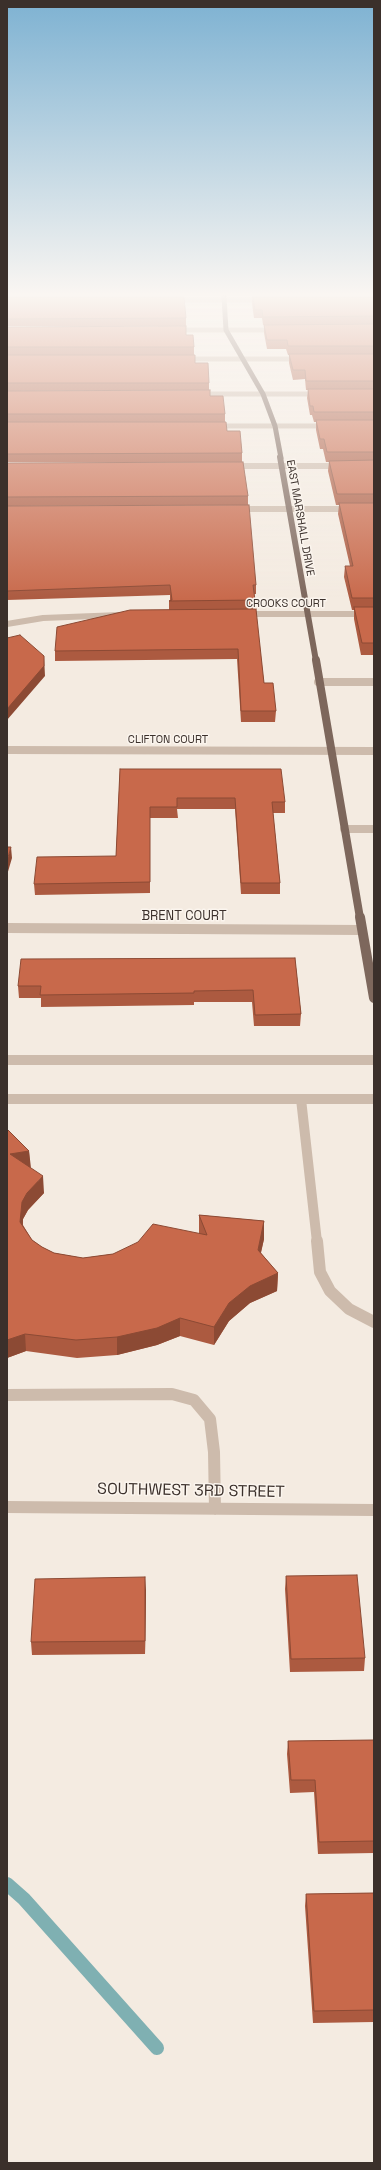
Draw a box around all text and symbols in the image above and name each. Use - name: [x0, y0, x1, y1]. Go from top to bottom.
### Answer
- street label: EAST MARSHALL DRIVE: [283, 459, 317, 577]
- street label: CROOKS COURT: [246, 597, 326, 611]
- street label: CLIFTON COURT: [128, 733, 208, 747]
- street label: BRENT COURT: [141, 908, 227, 924]
- street label: SOUTHWEST 3RD STREET: [97, 1480, 285, 1502]

